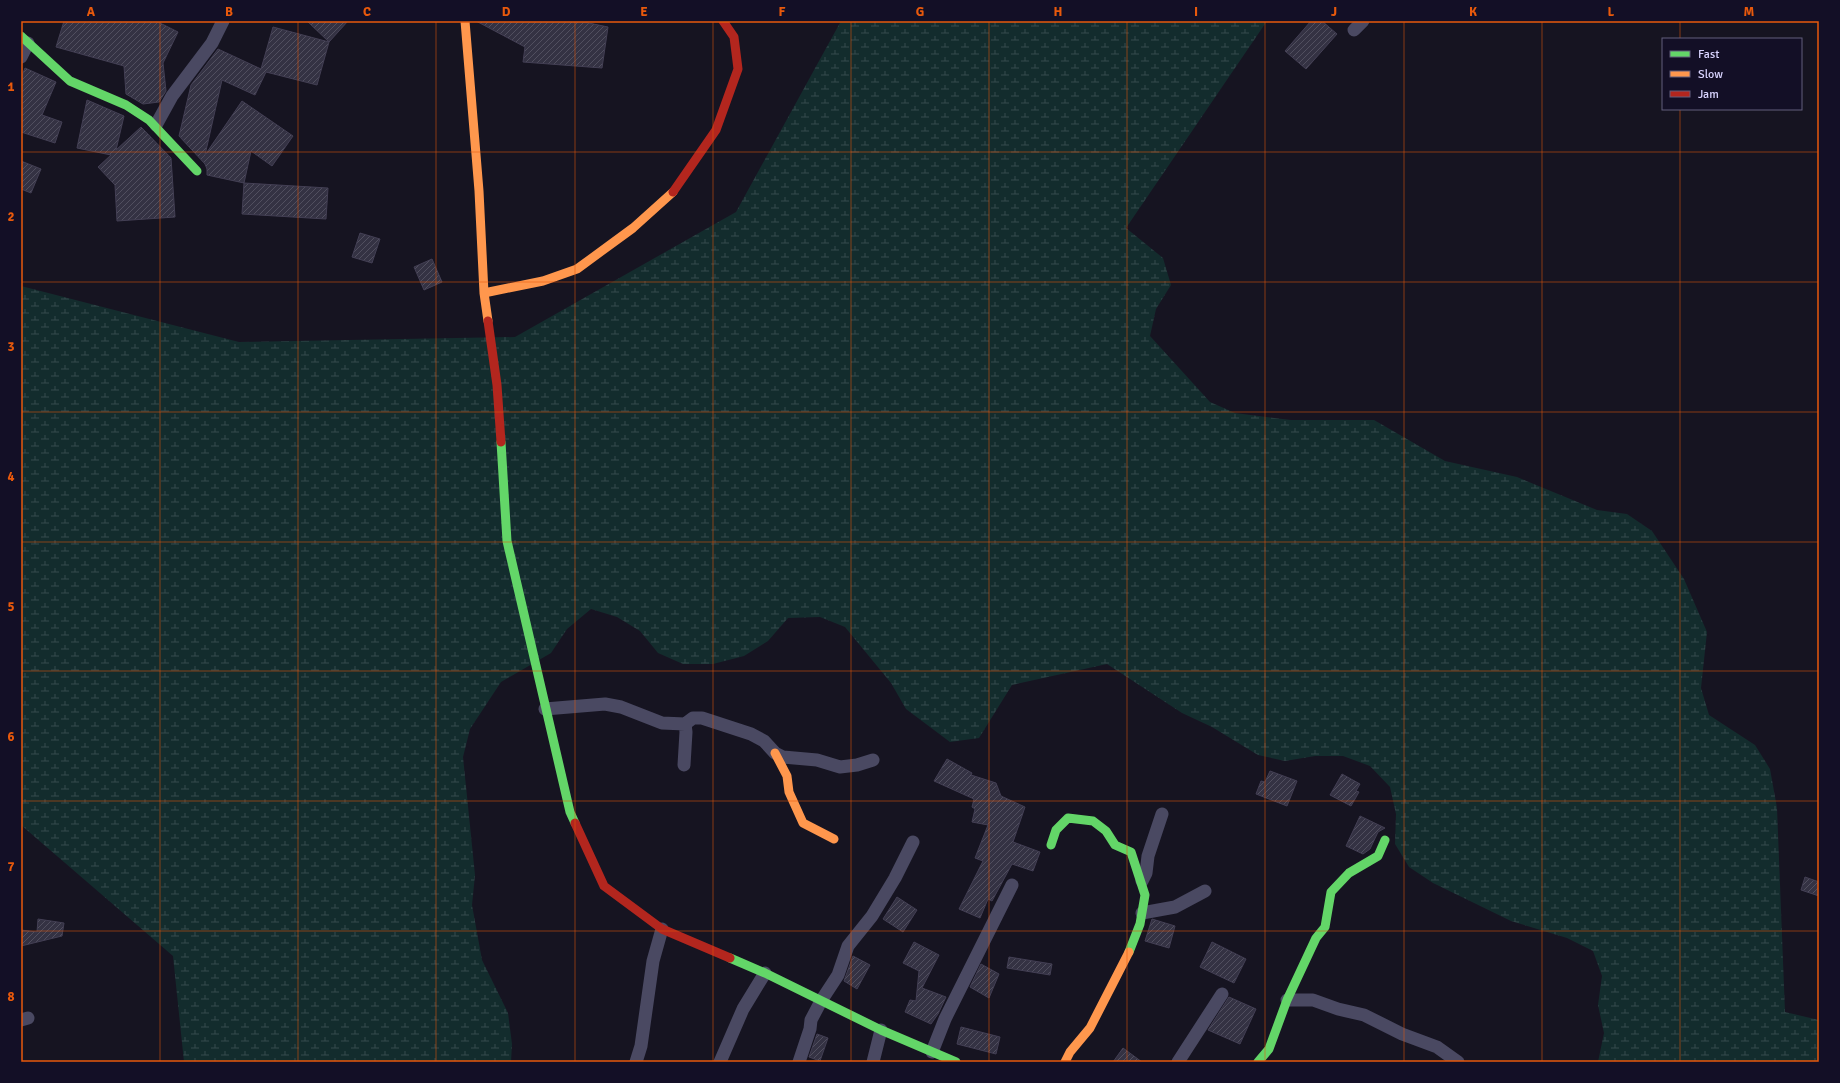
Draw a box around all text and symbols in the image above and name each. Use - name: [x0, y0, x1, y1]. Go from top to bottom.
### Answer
- text: A: [87, 4, 96, 20]
- text: B: [225, 4, 233, 20]
- text: C: [363, 4, 371, 20]
- text: D: [502, 4, 511, 20]
- text: E: [640, 4, 648, 20]
- text: F: [779, 4, 786, 20]
- text: G: [916, 4, 924, 20]
- text: H: [1054, 4, 1062, 20]
- text: I: [1194, 4, 1198, 20]
- text: J: [1331, 4, 1337, 20]
- text: K: [1469, 4, 1477, 20]
- text: L: [1608, 4, 1615, 20]
- text: M: [1744, 4, 1755, 20]
- legend: [1662, 38, 1802, 110]
- text: Fast: [1698, 47, 1719, 62]
- text: Slow: [1698, 67, 1723, 82]
- text: 1: [7, 79, 15, 95]
- text: Jam: [1698, 87, 1719, 102]
- text: 2: [7, 209, 15, 225]
- text: 3: [7, 339, 15, 355]
- text: 4: [7, 469, 15, 485]
- text: 5: [7, 599, 15, 615]
- text: 6: [7, 729, 15, 745]
- text: 7: [7, 859, 15, 875]
- text: 8: [7, 989, 15, 1005]

